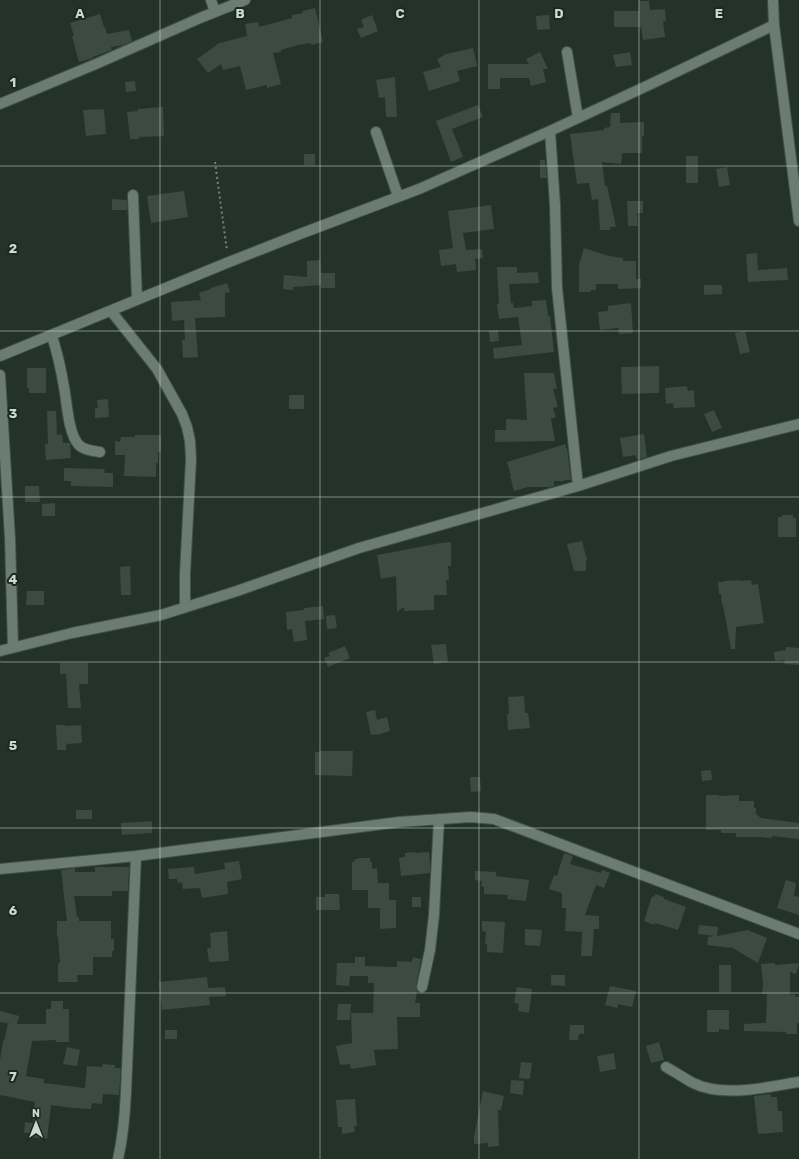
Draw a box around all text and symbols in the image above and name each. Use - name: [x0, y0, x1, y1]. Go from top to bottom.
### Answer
- text: A: [75, 6, 85, 21]
- text: B: [235, 6, 245, 21]
- text: C: [395, 6, 405, 21]
- text: D: [554, 6, 564, 21]
- text: E: [715, 6, 723, 21]
- text: 1: [10, 75, 16, 90]
- text: 2: [9, 241, 17, 256]
- text: 3: [9, 406, 18, 421]
- text: 4: [9, 572, 18, 587]
- text: 5: [9, 738, 17, 753]
- text: 6: [9, 903, 18, 918]
- text: 7: [9, 1069, 17, 1084]
- north arrow: [16, 1103, 56, 1143]
- text: N: [32, 1107, 40, 1120]

